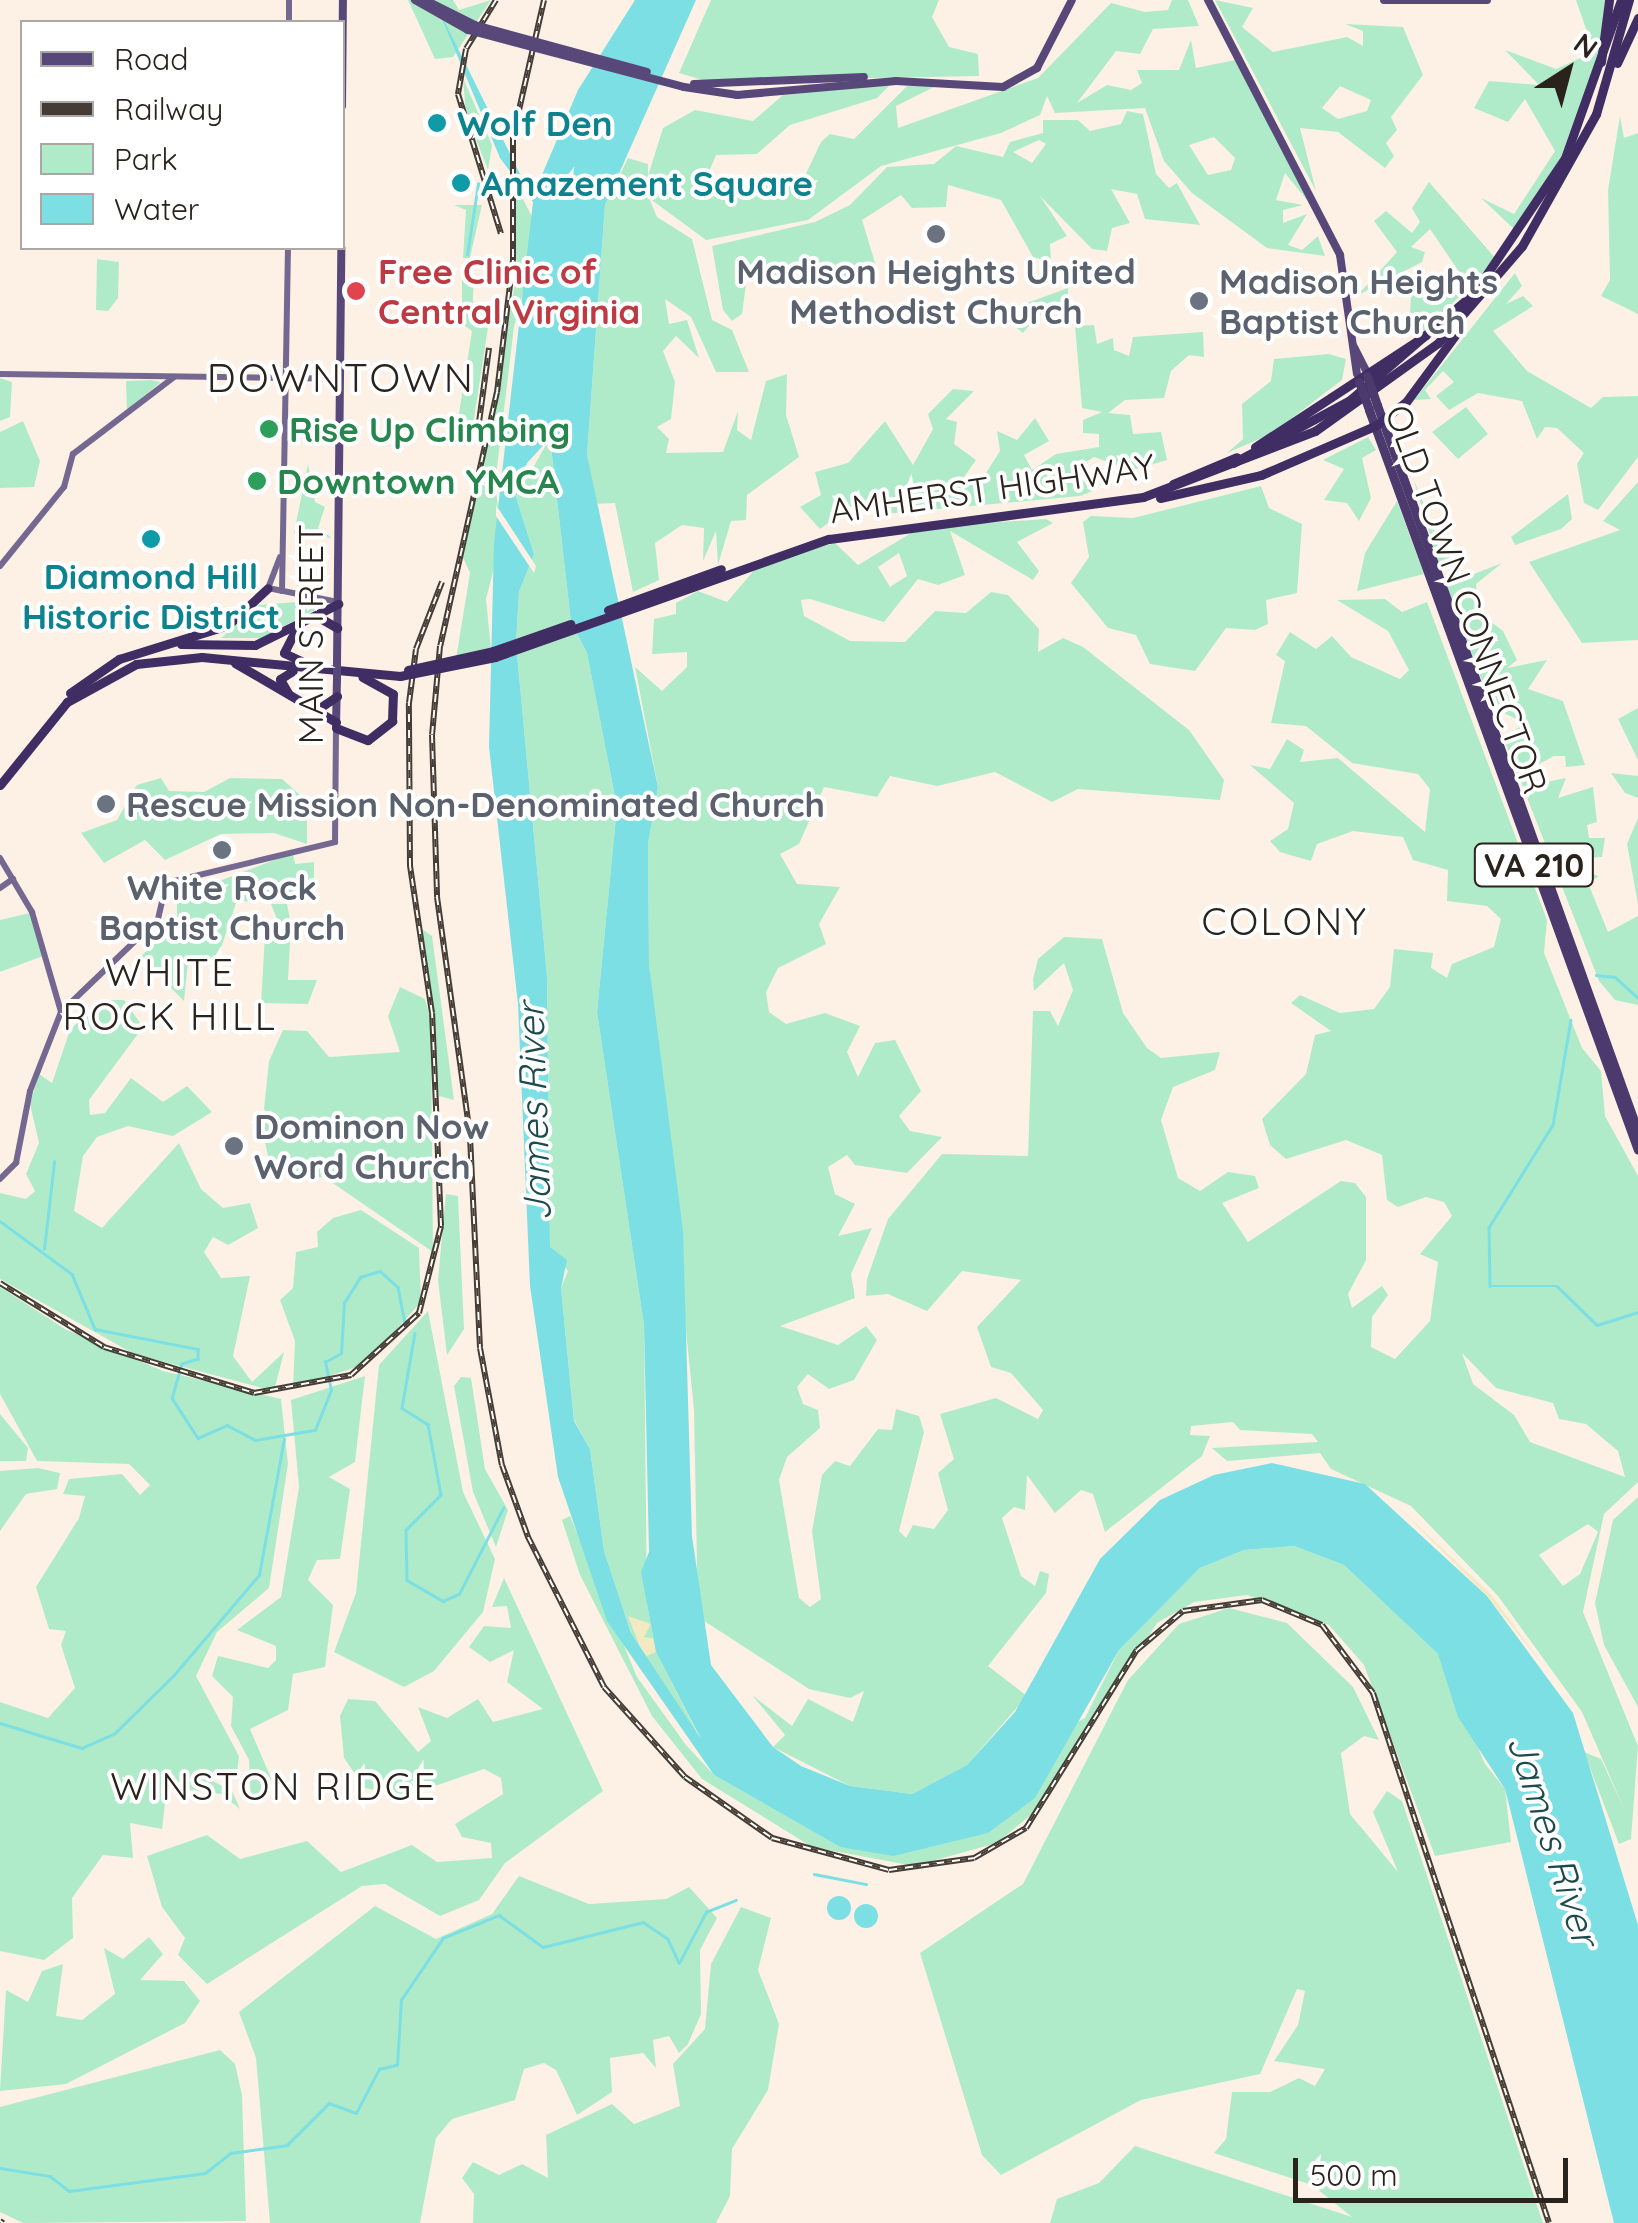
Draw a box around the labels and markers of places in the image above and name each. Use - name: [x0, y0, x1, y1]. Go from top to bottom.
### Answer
- place label: Wolf Den: [457, 102, 613, 144]
- marker: Wolf Den: [426, 112, 448, 134]
- place label: Amazement Square: [481, 162, 813, 204]
- marker: Amazement Square: [450, 172, 472, 194]
- marker: Madison Heights United Methodist Church: [925, 223, 947, 245]
- place label: Free Clinic of Central Virginia: [378, 250, 640, 332]
- place label: Madison Heights United Methodist Church: [736, 250, 1136, 332]
- place label: Madison Heights Baptist Church: [1219, 260, 1498, 342]
- marker: Free Clinic of Central Virginia: [343, 278, 369, 304]
- marker: Madison Heights Baptist Church: [1188, 290, 1210, 312]
- place label: Rise Up Climbing: [289, 408, 570, 450]
- marker: Rise Up Climbing: [258, 418, 280, 440]
- place label: Downtown YMCA: [277, 460, 559, 502]
- marker: Downtown YMCA: [246, 470, 268, 492]
- marker: Diamond Hill Historic District: [140, 528, 162, 550]
- place label: Diamond Hill Historic District: [22, 555, 280, 637]
- place label: Rescue Mission Non-Denominated Church: [126, 783, 825, 825]
- marker: Rescue Mission Non-Denominated Church: [95, 793, 117, 815]
- marker: White Rock Baptist Church: [211, 839, 233, 861]
- place label: White Rock Baptist Church: [99, 866, 345, 948]
- place label: Dominon Now Word Church: [254, 1105, 489, 1187]
- marker: Dominon Now Word Church: [223, 1135, 245, 1157]

